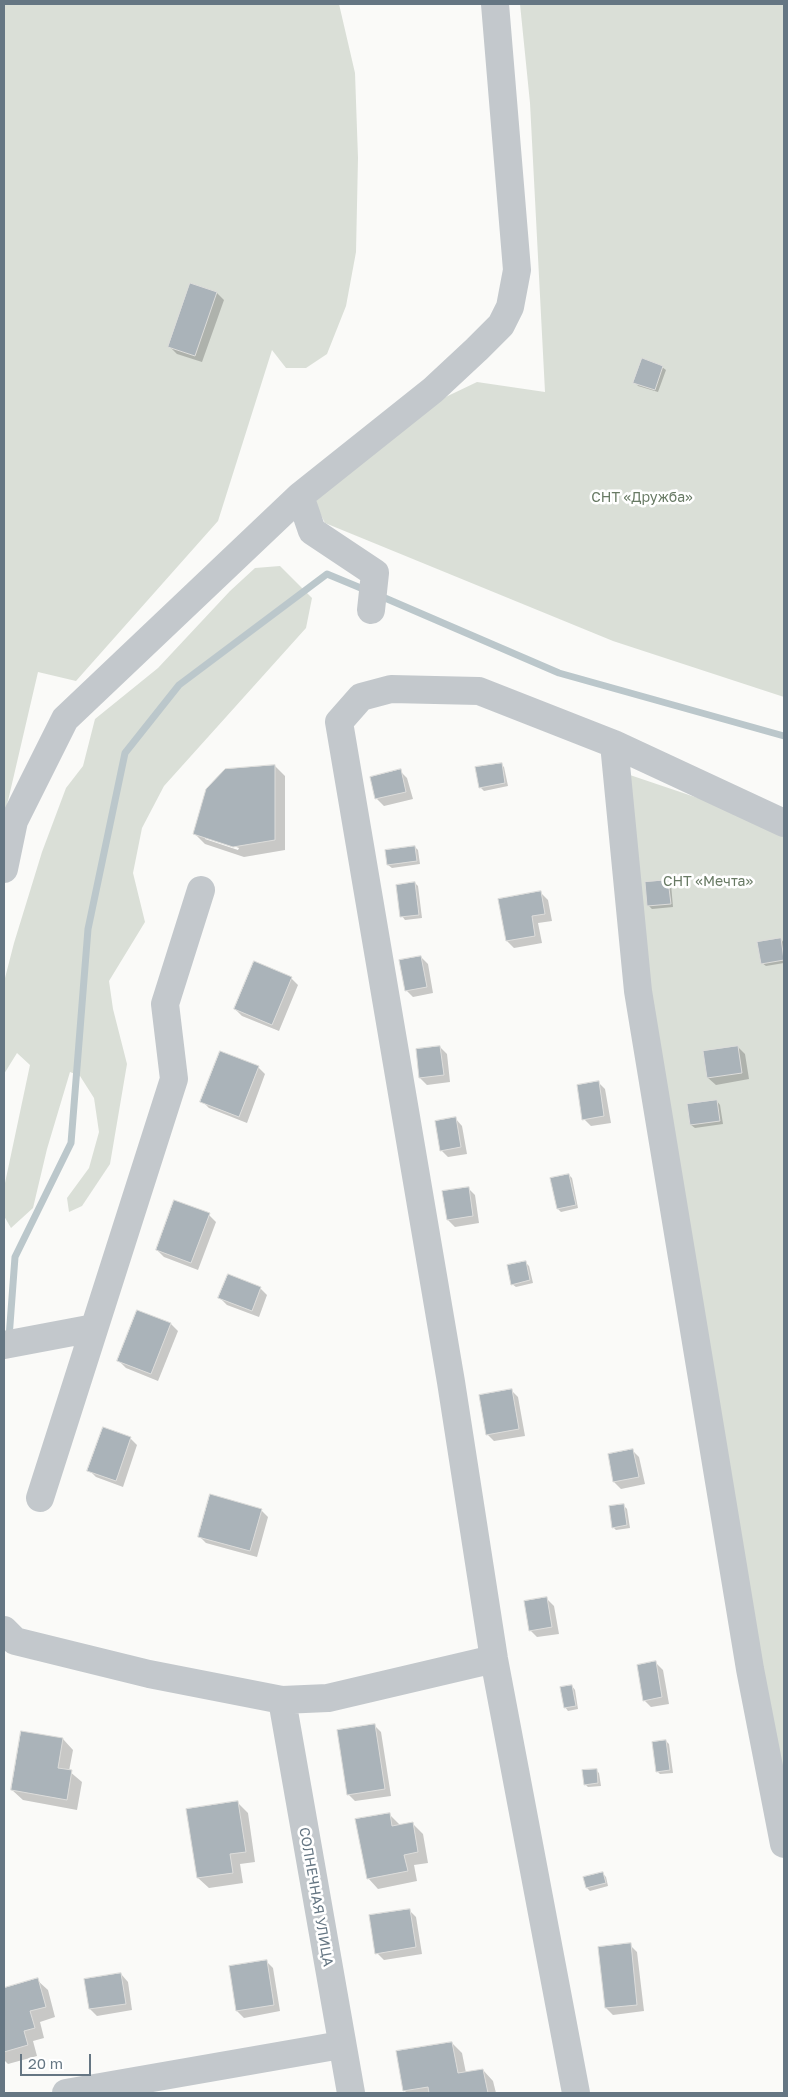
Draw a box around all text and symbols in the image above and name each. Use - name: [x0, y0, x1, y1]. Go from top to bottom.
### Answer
- park label: СНТ «Дружба»: [591, 490, 693, 506]
- park label: СНТ «Мечта»: [663, 874, 753, 890]
- street label: СОЛНЕЧНАЯ УЛИЦА: [295, 1826, 337, 1968]
- scale bar: [22, 2044, 94, 2076]
- text: 20 m: [28, 2054, 63, 2072]

